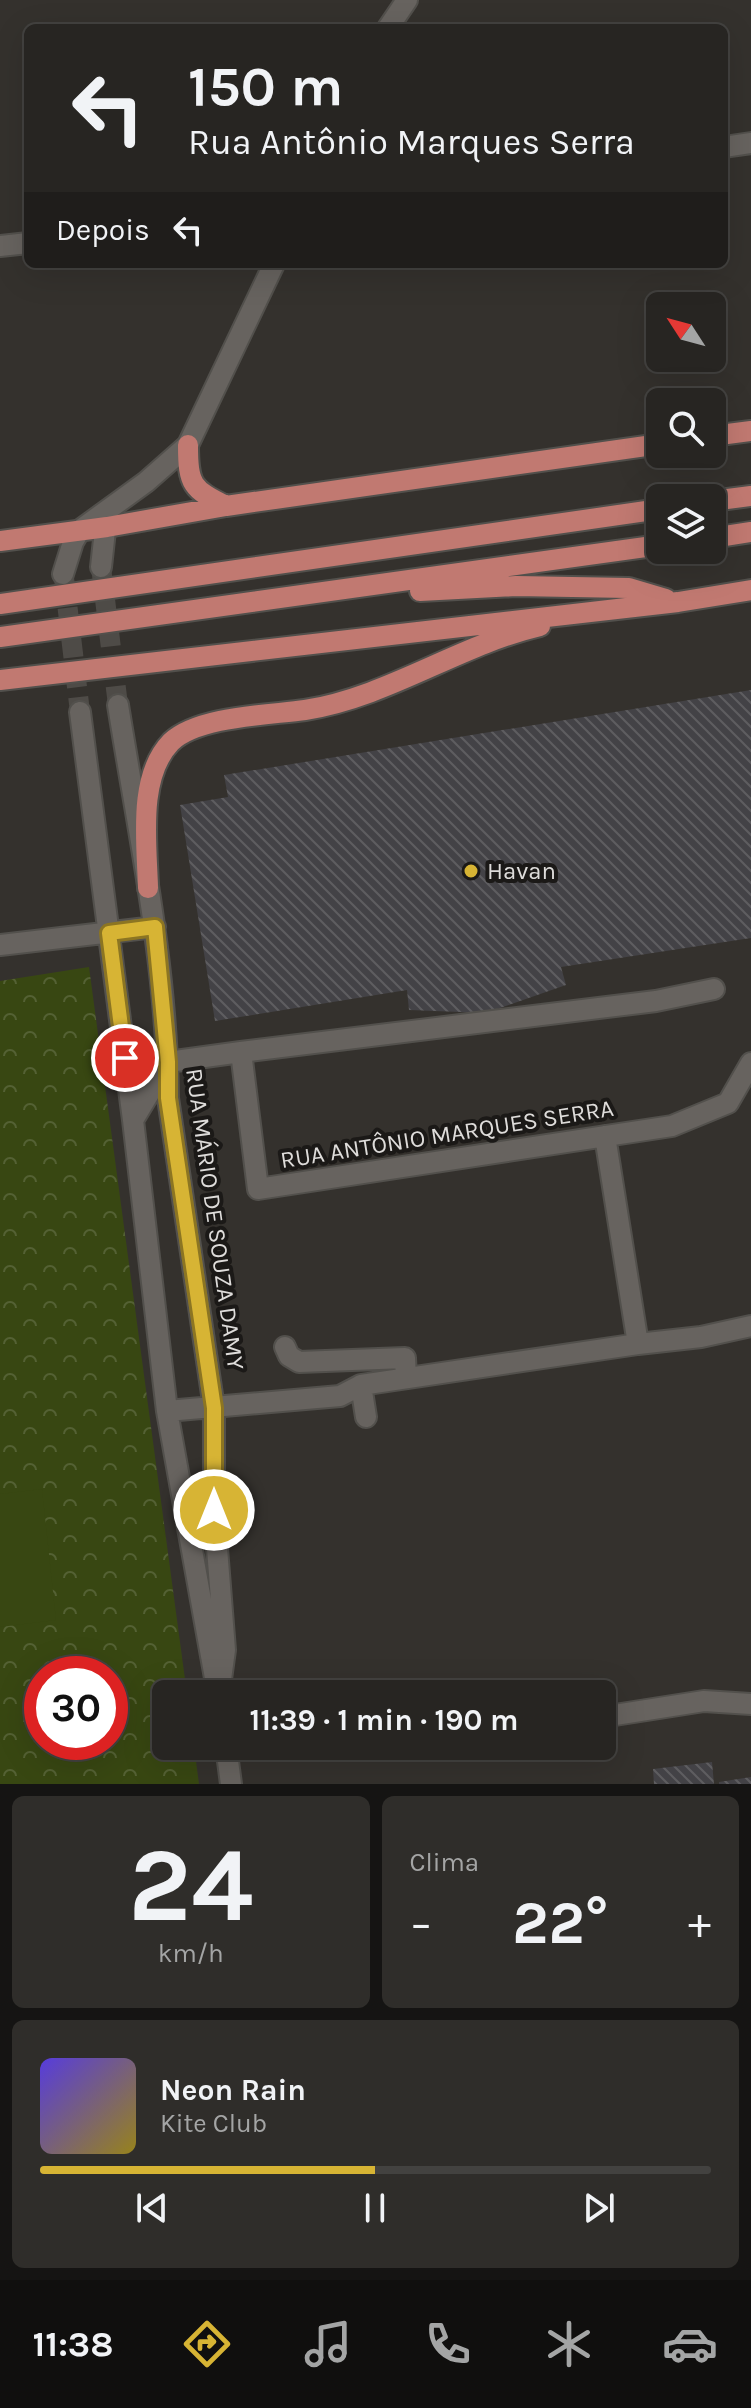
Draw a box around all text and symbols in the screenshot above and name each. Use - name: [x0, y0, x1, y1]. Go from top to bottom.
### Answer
- text: 150 m: [188, 54, 343, 119]
- icon: left: [56, 56, 160, 160]
- text: Rua Antônio Marques Serra: [188, 121, 635, 163]
- icon: left: [166, 208, 210, 252]
- text: Depois: [56, 212, 150, 248]
- north arrow: [646, 292, 726, 372]
- map controls: [646, 292, 726, 564]
- button: search: [646, 388, 726, 468]
- button: layers: [646, 484, 726, 564]
- place label: Havan: [487, 857, 556, 885]
- marker: Havan: [462, 862, 480, 880]
- pin: [91, 1024, 159, 1092]
- icon: arrive: [103, 1036, 147, 1080]
- street label: RUA MÁRIO DE SOUZA DAMY: [180, 1066, 251, 1372]
- street label: RUA ANTÔNIO MARQUES SERRA: [278, 1093, 616, 1174]
- position arrow: [172, 1468, 256, 1552]
- speed limit sign: 30: [24, 1656, 128, 1760]
- text: 11:39 · 1 min · 190 m: [249, 1702, 519, 1738]
- text: 24: [128, 1825, 253, 1946]
- text: Clima: [410, 1847, 479, 1878]
- text: 22°: [512, 1888, 608, 1958]
- text: −: [410, 1898, 433, 1949]
- text: +: [688, 1898, 711, 1949]
- text: km/h: [158, 1938, 224, 1969]
- text: Neon Rain: [160, 2072, 306, 2108]
- text: Kite Club: [160, 2108, 267, 2139]
- icon: previous: [130, 2186, 174, 2230]
- icon: pause: [353, 2186, 397, 2230]
- icon: next: [577, 2186, 621, 2230]
- icon: directions: [179, 2316, 235, 2372]
- icon: music: [300, 2316, 356, 2372]
- icon: phone: [420, 2316, 476, 2372]
- icon: climate: [541, 2316, 597, 2372]
- icon: car: [662, 2316, 718, 2372]
- text: 11:38: [32, 2323, 114, 2365]

